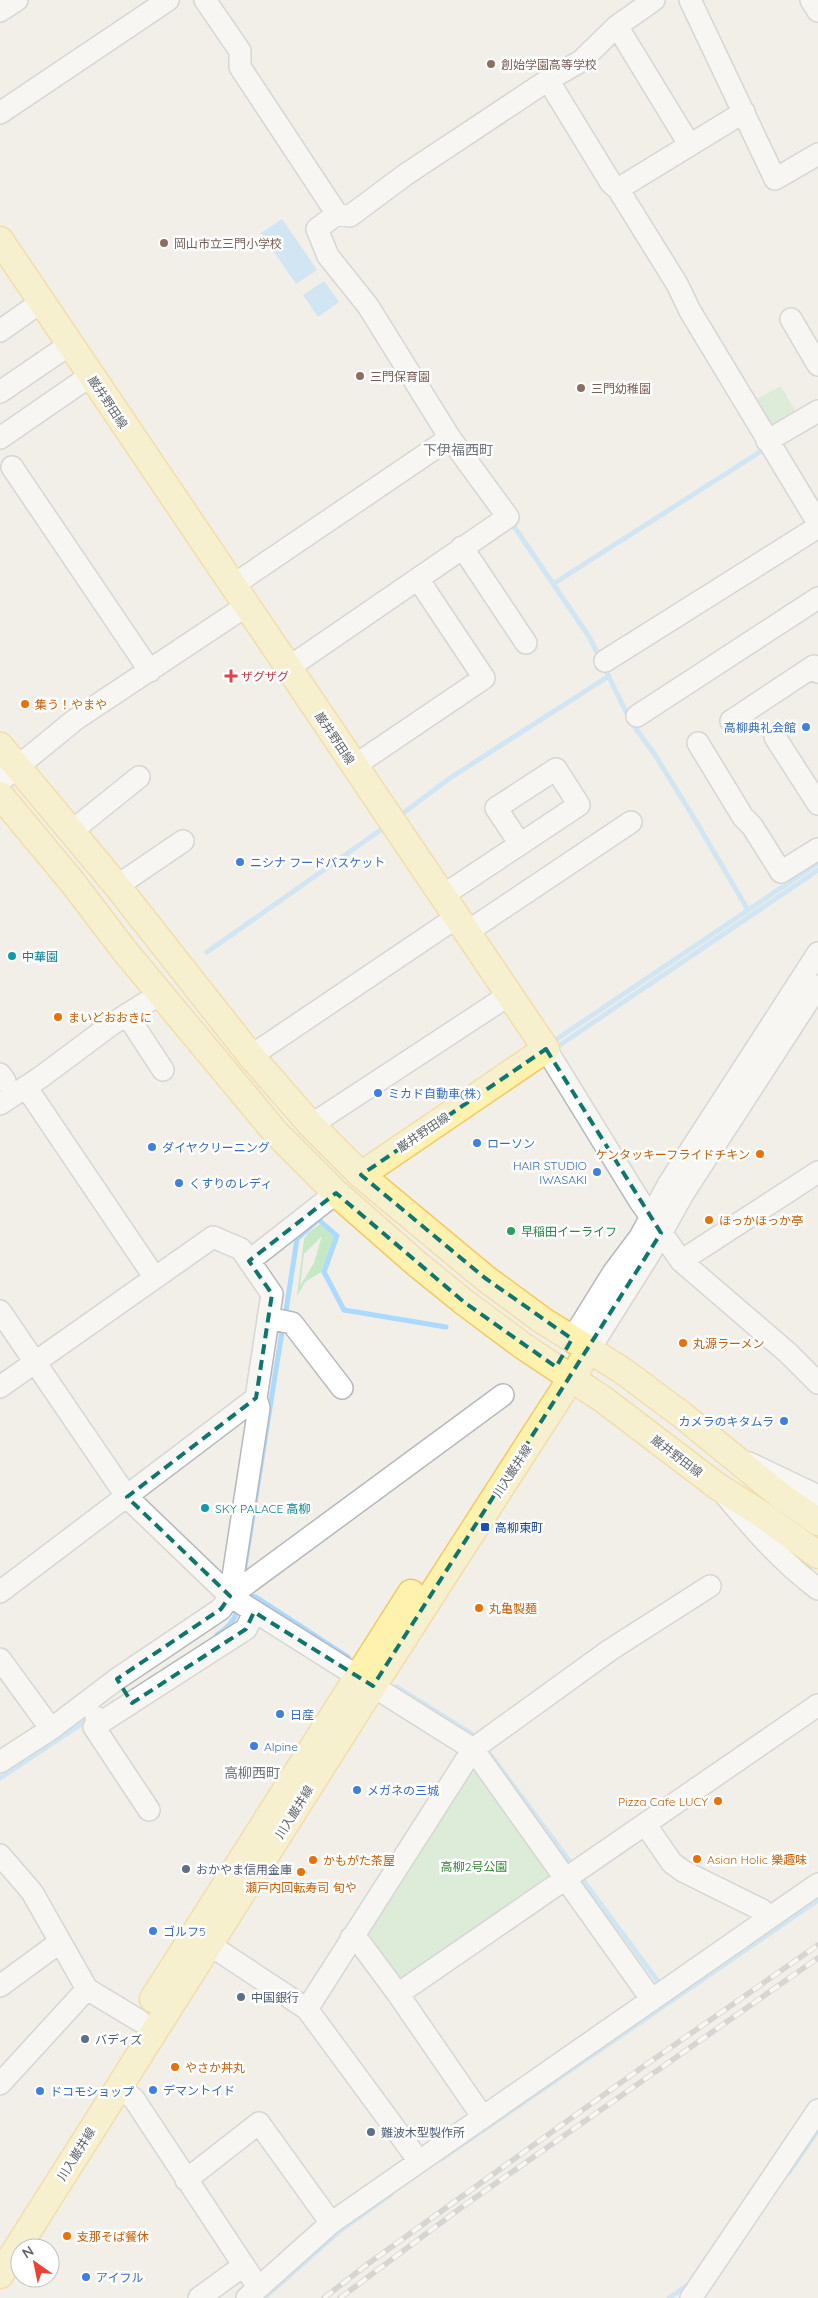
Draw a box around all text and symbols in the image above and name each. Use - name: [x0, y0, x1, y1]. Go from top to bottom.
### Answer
- place label: 創始学園高等学校: [501, 57, 597, 72]
- marker: 創始学園高等学校: [485, 58, 497, 70]
- place label: 岡山市立三門小学校: [174, 236, 282, 251]
- marker: 岡山市立三門小学校: [158, 237, 170, 249]
- place label: 三門保育園: [370, 369, 430, 384]
- marker: 三門保育園: [354, 370, 366, 382]
- street label: 巌井野田線: [85, 373, 131, 431]
- place label: 三門幼稚園: [591, 381, 651, 396]
- marker: 三門幼稚園: [575, 382, 587, 394]
- district label: 下伊福西町: [423, 441, 493, 459]
- place label: ザグザグ: [241, 669, 289, 684]
- marker: ザグザグ: [225, 670, 237, 682]
- place label: 集う！やまや: [35, 697, 107, 712]
- marker: 集う！やまや: [19, 698, 31, 710]
- street label: 巌井野田線: [312, 709, 358, 767]
- place label: 高柳典礼会館: [724, 720, 796, 735]
- marker: 高柳典礼会館: [800, 721, 812, 733]
- place label: ニシナ フードバスケット: [250, 855, 385, 870]
- marker: ニシナ フードバスケット: [234, 856, 246, 868]
- place label: 中華園: [22, 949, 58, 964]
- marker: 中華園: [6, 950, 18, 962]
- place label: まいどおおきに: [68, 1010, 152, 1025]
- marker: まいどおおきに: [52, 1011, 64, 1023]
- place label: ミカド自動車(株): [388, 1086, 481, 1101]
- marker: ミカド自動車(株): [372, 1087, 384, 1099]
- street label: 巌井野田線: [394, 1109, 452, 1155]
- place label: ローソン: [487, 1136, 535, 1151]
- marker: ローソン: [471, 1137, 483, 1149]
- place label: ダイヤクリーニング: [162, 1140, 270, 1155]
- marker: ダイヤクリーニング: [146, 1141, 158, 1153]
- place label: ケンタッキーフライドチキン: [595, 1147, 750, 1162]
- marker: ケンタッキーフライドチキン: [754, 1148, 766, 1160]
- place label: HAIR STUDIO IWASAKI: [513, 1158, 587, 1187]
- marker: HAIR STUDIO IWASAKI: [591, 1166, 603, 1178]
- place label: くすりのレディ: [189, 1176, 272, 1191]
- marker: くすりのレディ: [173, 1177, 185, 1189]
- place label: ほっかほっか亭: [719, 1213, 803, 1228]
- marker: ほっかほっか亭: [703, 1214, 715, 1226]
- place label: 早稲田イーライフ: [521, 1224, 617, 1239]
- marker: 早稲田イーライフ: [505, 1225, 517, 1237]
- place label: 丸源ラーメン: [693, 1336, 765, 1351]
- marker: 丸源ラーメン: [677, 1337, 689, 1349]
- place label: カメラのキタムラ: [679, 1414, 774, 1429]
- marker: カメラのキタムラ: [778, 1415, 790, 1427]
- street label: 巌井野田線: [649, 1432, 705, 1480]
- street label: 川入巌井線: [489, 1442, 535, 1500]
- place label: SKY PALACE 高柳: [215, 1501, 311, 1516]
- marker: SKY PALACE 高柳: [199, 1502, 211, 1514]
- place label: 高柳東町: [495, 1520, 543, 1535]
- marker: 高柳東町: [479, 1521, 491, 1533]
- place label: 丸亀製麺: [489, 1601, 537, 1616]
- marker: 丸亀製麺: [473, 1602, 485, 1614]
- place label: 日産: [290, 1707, 314, 1722]
- marker: 日産: [274, 1708, 286, 1720]
- place label: Alpine: [264, 1739, 298, 1754]
- marker: Alpine: [248, 1740, 260, 1752]
- district label: 高柳西町: [224, 1764, 280, 1782]
- street label: 川入巌井線: [272, 1783, 316, 1841]
- place label: メガネの三城: [367, 1783, 439, 1798]
- marker: メガネの三城: [351, 1784, 363, 1796]
- place label: Pizza Cafe LUCY: [618, 1794, 708, 1809]
- marker: Pizza Cafe LUCY: [712, 1795, 724, 1807]
- place label: Asian Holic 樂趣味: [707, 1852, 807, 1867]
- place label: かもがた茶屋: [323, 1853, 395, 1868]
- marker: Asian Holic 樂趣味: [691, 1853, 703, 1865]
- marker: かもがた茶屋: [307, 1854, 319, 1866]
- park label: 高柳2号公園: [441, 1859, 507, 1874]
- place label: おかやま信用金庫: [196, 1862, 292, 1877]
- marker: おかやま信用金庫: [180, 1863, 192, 1875]
- marker: 瀬戸内回転寿司 旬や: [295, 1866, 307, 1878]
- place label: 瀬戸内回転寿司 旬や: [245, 1880, 357, 1895]
- place label: ゴルフ5: [163, 1924, 206, 1939]
- marker: ゴルフ5: [147, 1925, 159, 1937]
- place label: 中国銀行: [251, 1990, 299, 2005]
- marker: 中国銀行: [235, 1991, 247, 2003]
- place label: バディズ: [95, 2032, 142, 2047]
- marker: バディズ: [79, 2033, 91, 2045]
- place label: やさか丼丸: [185, 2060, 245, 2075]
- marker: やさか丼丸: [169, 2061, 181, 2073]
- place label: デマントイド: [163, 2083, 235, 2098]
- place label: ドコモショップ: [50, 2084, 134, 2099]
- marker: デマントイド: [147, 2084, 159, 2096]
- marker: ドコモショップ: [34, 2085, 46, 2097]
- street label: 川入巌井線: [54, 2125, 98, 2183]
- place label: 難波木型製作所: [381, 2125, 465, 2140]
- marker: 難波木型製作所: [365, 2126, 377, 2138]
- place label: 支那そば餐休: [77, 2229, 149, 2244]
- marker: 支那そば餐休: [61, 2230, 73, 2242]
- north arrow: [10, 2238, 60, 2288]
- text: N: [19, 2242, 37, 2262]
- place label: アイフル: [96, 2270, 143, 2285]
- marker: アイフル: [80, 2271, 92, 2283]

